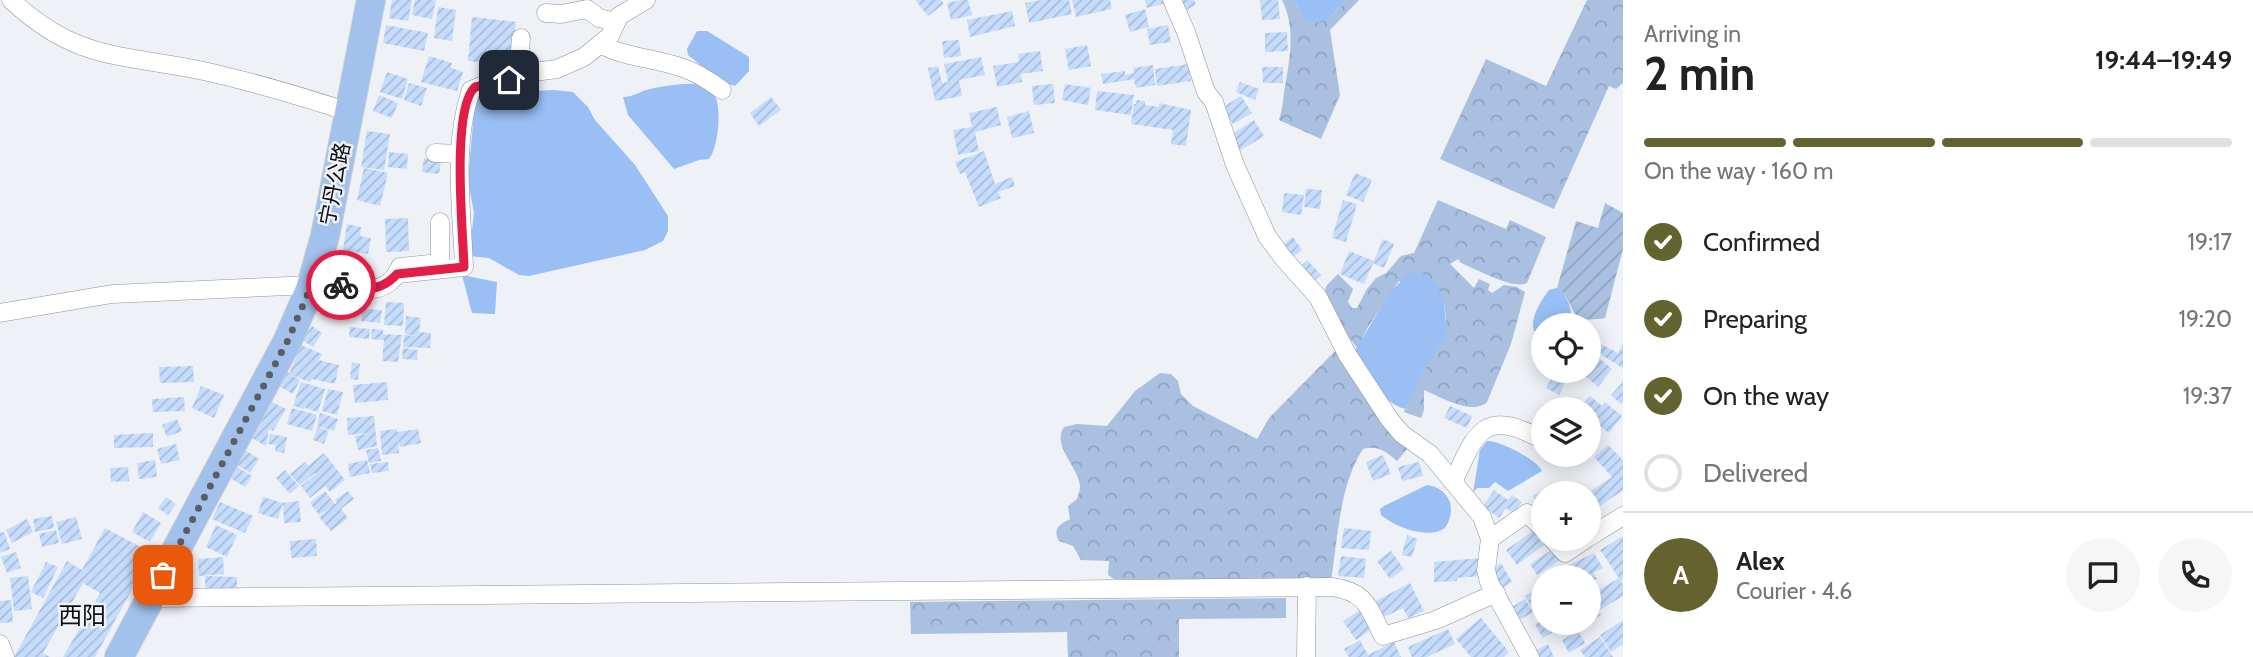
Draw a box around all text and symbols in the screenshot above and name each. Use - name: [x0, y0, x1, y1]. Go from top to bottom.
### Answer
- text: Arriving in: [1644, 20, 1741, 48]
- text: 19:44–19:49: [2095, 44, 2232, 76]
- text: 2 min: [1644, 46, 1755, 102]
- pin: [479, 50, 539, 110]
- icon: home: [490, 61, 528, 99]
- street label: 宁丹公路: [314, 140, 355, 228]
- text: On the way · 160 m: [1644, 157, 1833, 185]
- icon: check: [1644, 223, 1682, 261]
- text: Confirmed: [1703, 226, 1820, 258]
- text: 19:17: [2188, 228, 2232, 256]
- courier: [306, 250, 376, 320]
- icon: bike: [322, 266, 360, 304]
- icon: check: [1644, 300, 1682, 338]
- text: Preparing: [1703, 303, 1807, 335]
- text: 19:20: [2179, 305, 2232, 333]
- map controls: [1531, 313, 1601, 635]
- button: locate: [1531, 313, 1601, 383]
- icon: check: [1644, 377, 1682, 415]
- text: On the way: [1703, 380, 1829, 412]
- text: 19:37: [2183, 382, 2232, 410]
- button: layers: [1531, 397, 1601, 467]
- text: Delivered: [1703, 457, 1808, 489]
- button: +: [1531, 481, 1601, 551]
- button: chat: [2066, 538, 2140, 612]
- button: phone: [2158, 538, 2232, 612]
- pin: [133, 545, 193, 605]
- text: Alex: [1736, 545, 1785, 577]
- icon: bag: [144, 556, 182, 594]
- text: A: [1673, 559, 1689, 591]
- button: −: [1531, 565, 1601, 635]
- text: Courier · 4.6: [1736, 577, 1852, 605]
- district label: 西阳: [58, 601, 106, 630]

